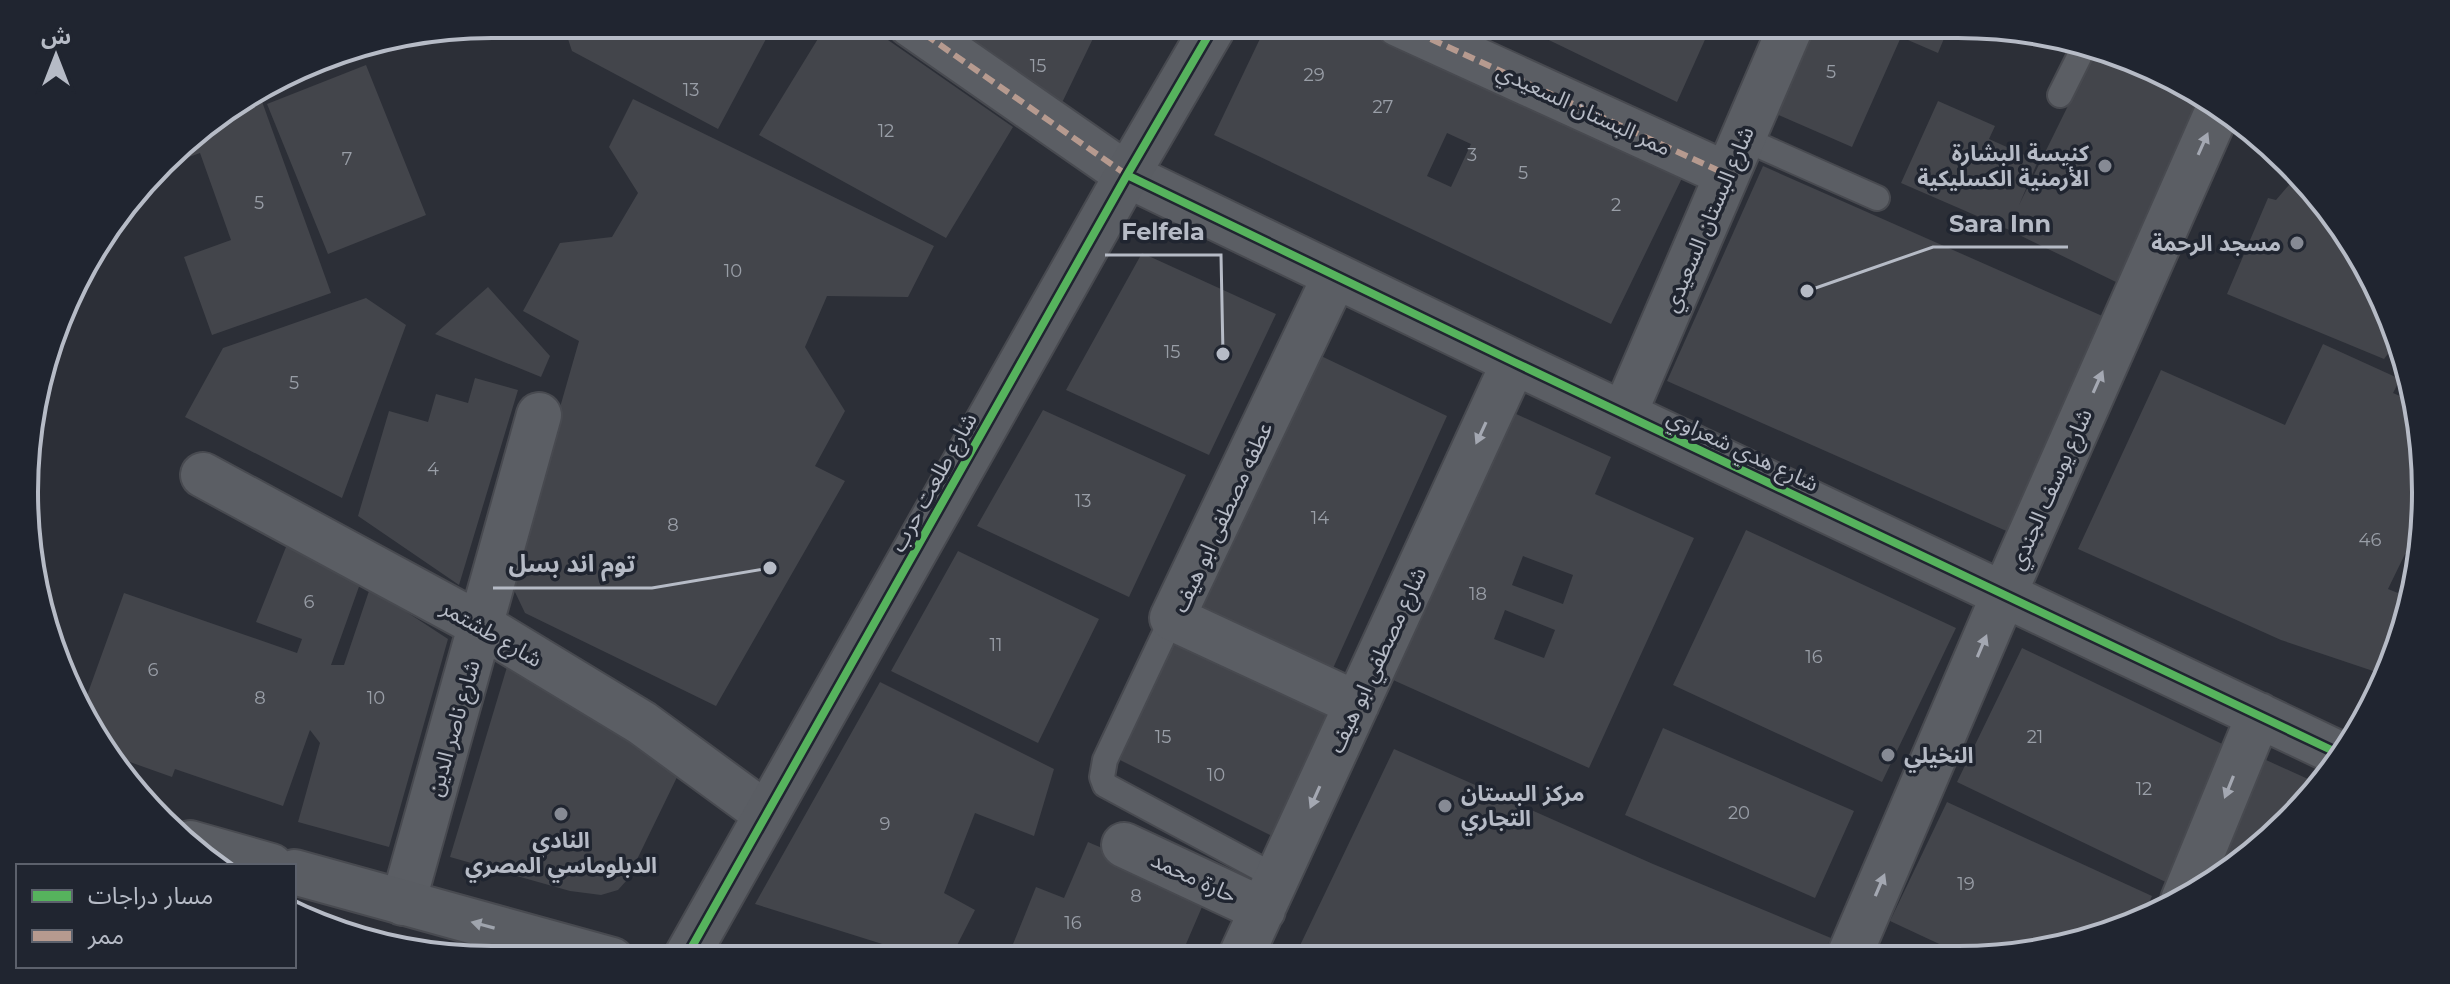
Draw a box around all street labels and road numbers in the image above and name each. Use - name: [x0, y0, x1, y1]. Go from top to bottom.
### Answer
- street label: ممر البستان السعيدي: [1491, 57, 1675, 164]
- street label: شارع البستان السعيدي: [1657, 122, 1763, 317]
- street label: شارع هدي شعراوي: [1661, 404, 1823, 500]
- street label: شارع يوسف الجندي: [2003, 404, 2101, 575]
- street label: شارع طلعت حرب: [884, 408, 985, 558]
- street label: عطفه مصطفى ابو هيف: [1166, 418, 1278, 617]
- street label: شارع مصطفي ابو هيف: [1323, 563, 1435, 759]
- street label: شارع طشتمر: [434, 593, 547, 676]
- street label: شارع ناصر الدين: [421, 657, 489, 800]
- street label: حارة محمد: [1147, 846, 1241, 909]

